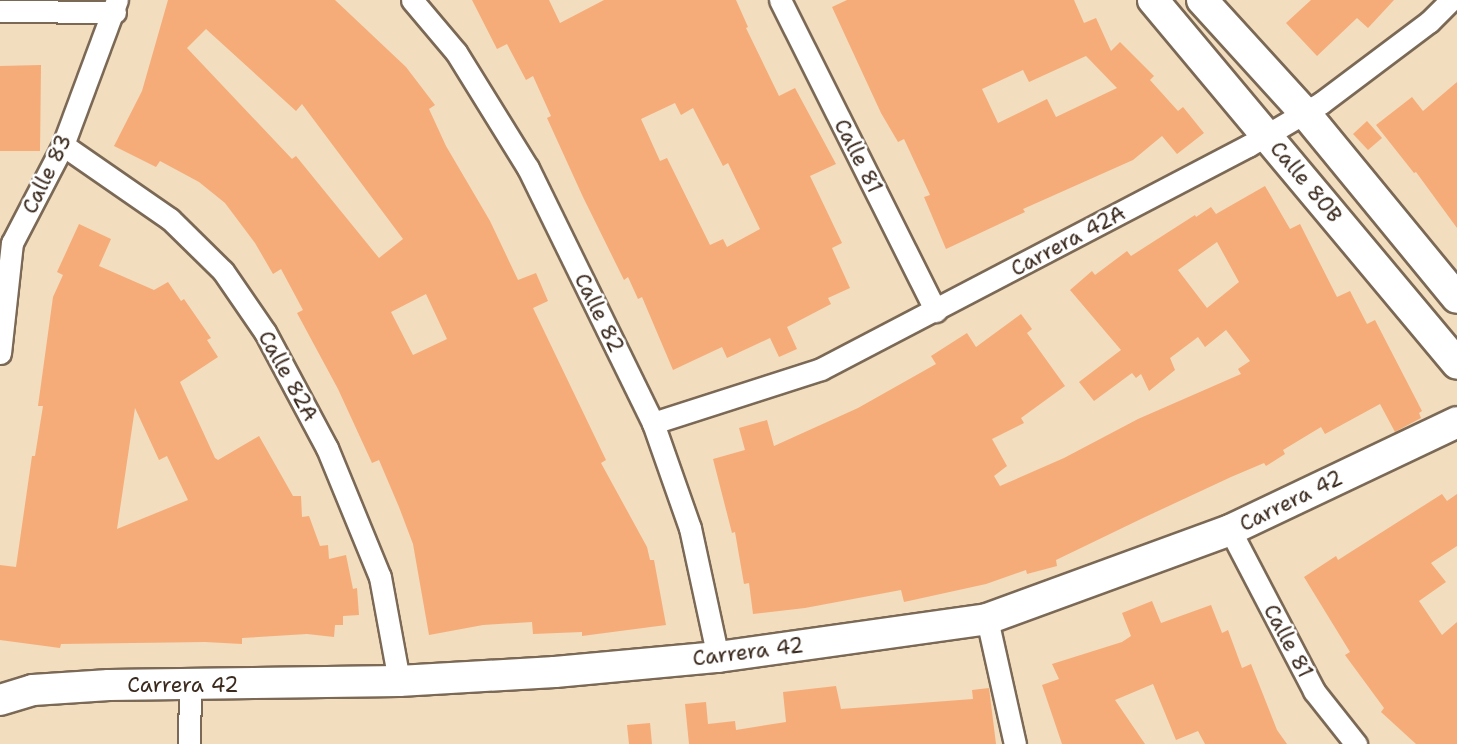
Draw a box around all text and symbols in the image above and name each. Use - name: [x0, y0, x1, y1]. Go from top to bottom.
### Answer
- street label: Calle 81: [829, 115, 887, 197]
- street label: Calle 83: [17, 130, 77, 218]
- street label: Calle 80B: [1265, 136, 1347, 228]
- street label: Carrera 42A: [1006, 200, 1130, 282]
- street label: Calle 82: [569, 269, 629, 357]
- street label: Calle 82A: [253, 326, 323, 426]
- street label: Carrera 42: [1235, 465, 1347, 537]
- street label: Calle 81: [1258, 600, 1318, 682]
- street label: Carrera 42: [691, 633, 805, 671]
- street label: Carrera 42: [127, 672, 239, 698]

